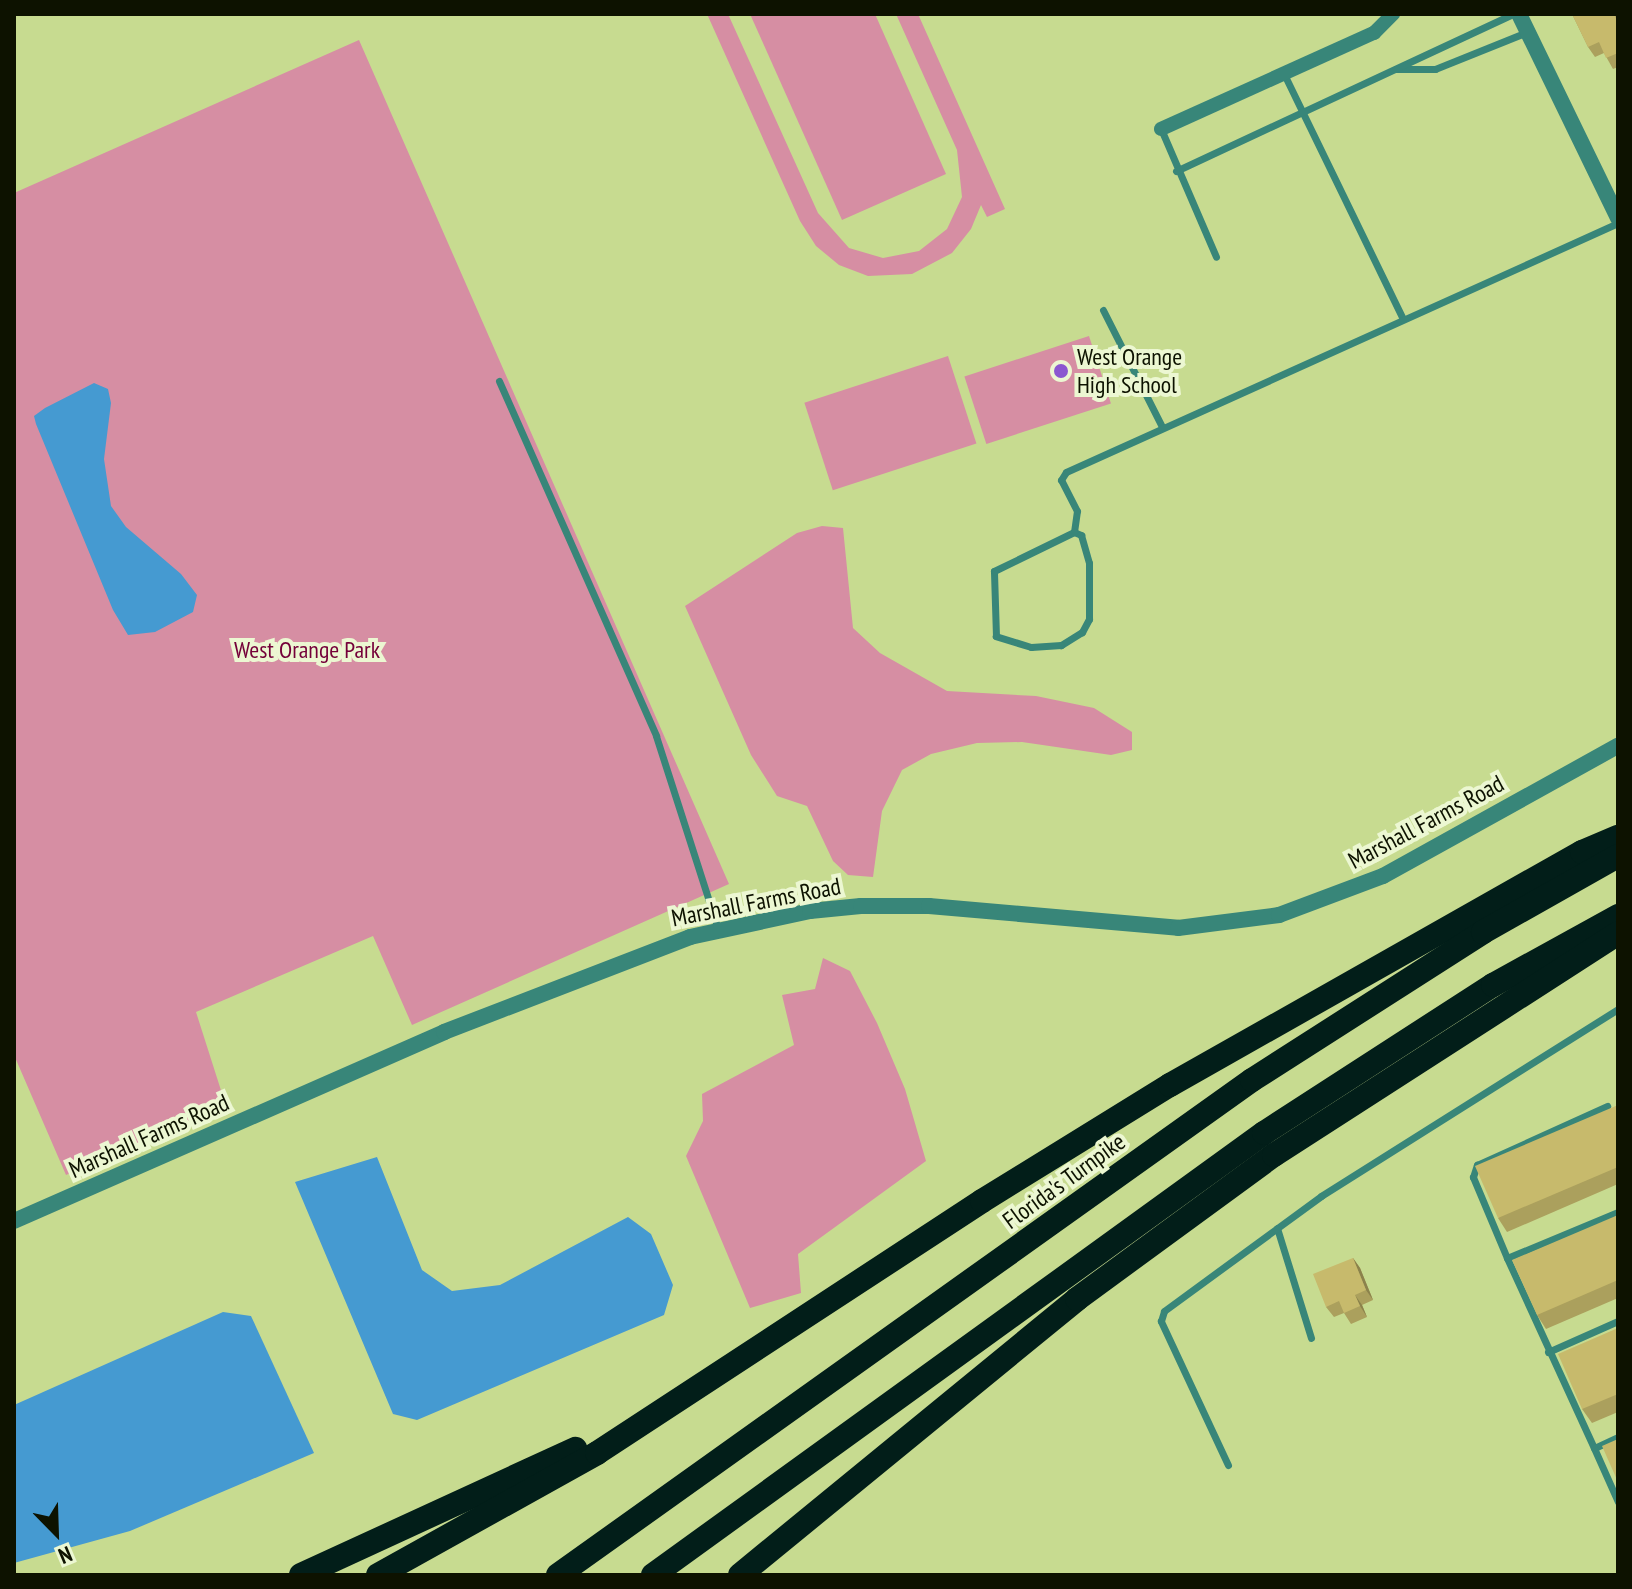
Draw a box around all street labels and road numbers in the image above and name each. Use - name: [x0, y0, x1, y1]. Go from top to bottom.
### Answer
- street label: Marshall Farms Road: [1343, 769, 1509, 875]
- street label: Marshall Farms Road: [669, 871, 843, 933]
- street label: Marshall Farms Road: [65, 1088, 233, 1184]
- street label: Florida's Turnpike: [997, 1127, 1131, 1235]

